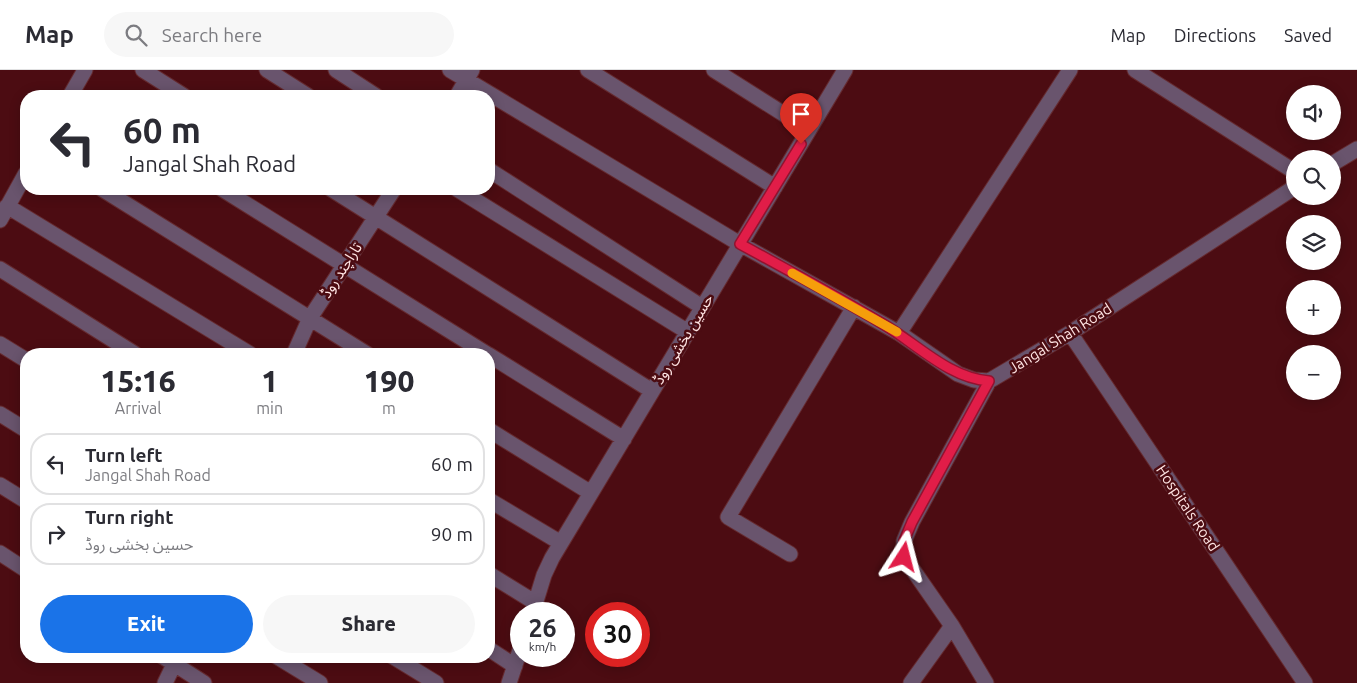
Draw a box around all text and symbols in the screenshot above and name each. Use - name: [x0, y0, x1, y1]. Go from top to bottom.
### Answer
- search box: [104, 12, 454, 57]
- text: Map: [25, 21, 74, 48]
- icon: search: [122, 21, 150, 49]
- text: Search here: [162, 24, 262, 46]
- text: Map: [1110, 25, 1146, 45]
- text: Directions: [1174, 25, 1256, 45]
- text: Saved: [1284, 25, 1332, 45]
- map controls: [1286, 85, 1341, 400]
- button: sound: [1286, 85, 1341, 140]
- pin: [780, 93, 822, 144]
- icon: arrive: [787, 100, 815, 128]
- icon: left: [40, 110, 105, 175]
- text: 60 m: [123, 110, 201, 150]
- button: search: [1286, 150, 1341, 205]
- text: Jangal Shah Road: [123, 151, 296, 176]
- button: layers: [1286, 215, 1341, 270]
- street label: تاراچند روڈ: [317, 239, 367, 302]
- button: +: [1286, 280, 1341, 335]
- street label: حسین بخشی روڈ: [650, 291, 717, 388]
- street label: Jangal Shah Road: [1005, 300, 1115, 376]
- button: −: [1286, 345, 1341, 400]
- text: 15:16: [101, 364, 176, 398]
- text: 1: [261, 364, 278, 398]
- text: 190: [364, 364, 414, 398]
- text: Arrival: [115, 399, 161, 417]
- text: min: [256, 399, 283, 417]
- text: m: [382, 399, 396, 417]
- text: Turn left: [85, 444, 163, 466]
- icon: left: [42, 450, 70, 478]
- text: 60 m: [431, 453, 473, 475]
- street label: Hospitals Road: [1153, 462, 1223, 554]
- text: Jangal Shah Road: [85, 466, 211, 484]
- text: Turn right: [85, 506, 173, 528]
- icon: right: [42, 520, 70, 548]
- text: 90 m: [431, 523, 473, 545]
- position arrow: [877, 530, 929, 582]
- text: حسین بخشی روڈ: [85, 535, 194, 553]
- button: Exit: [40, 595, 253, 653]
- button: Share: [263, 595, 475, 653]
- speed limit sign: 30: [585, 602, 650, 667]
- text: 26: [528, 614, 557, 642]
- text: km/h: [529, 640, 556, 653]

